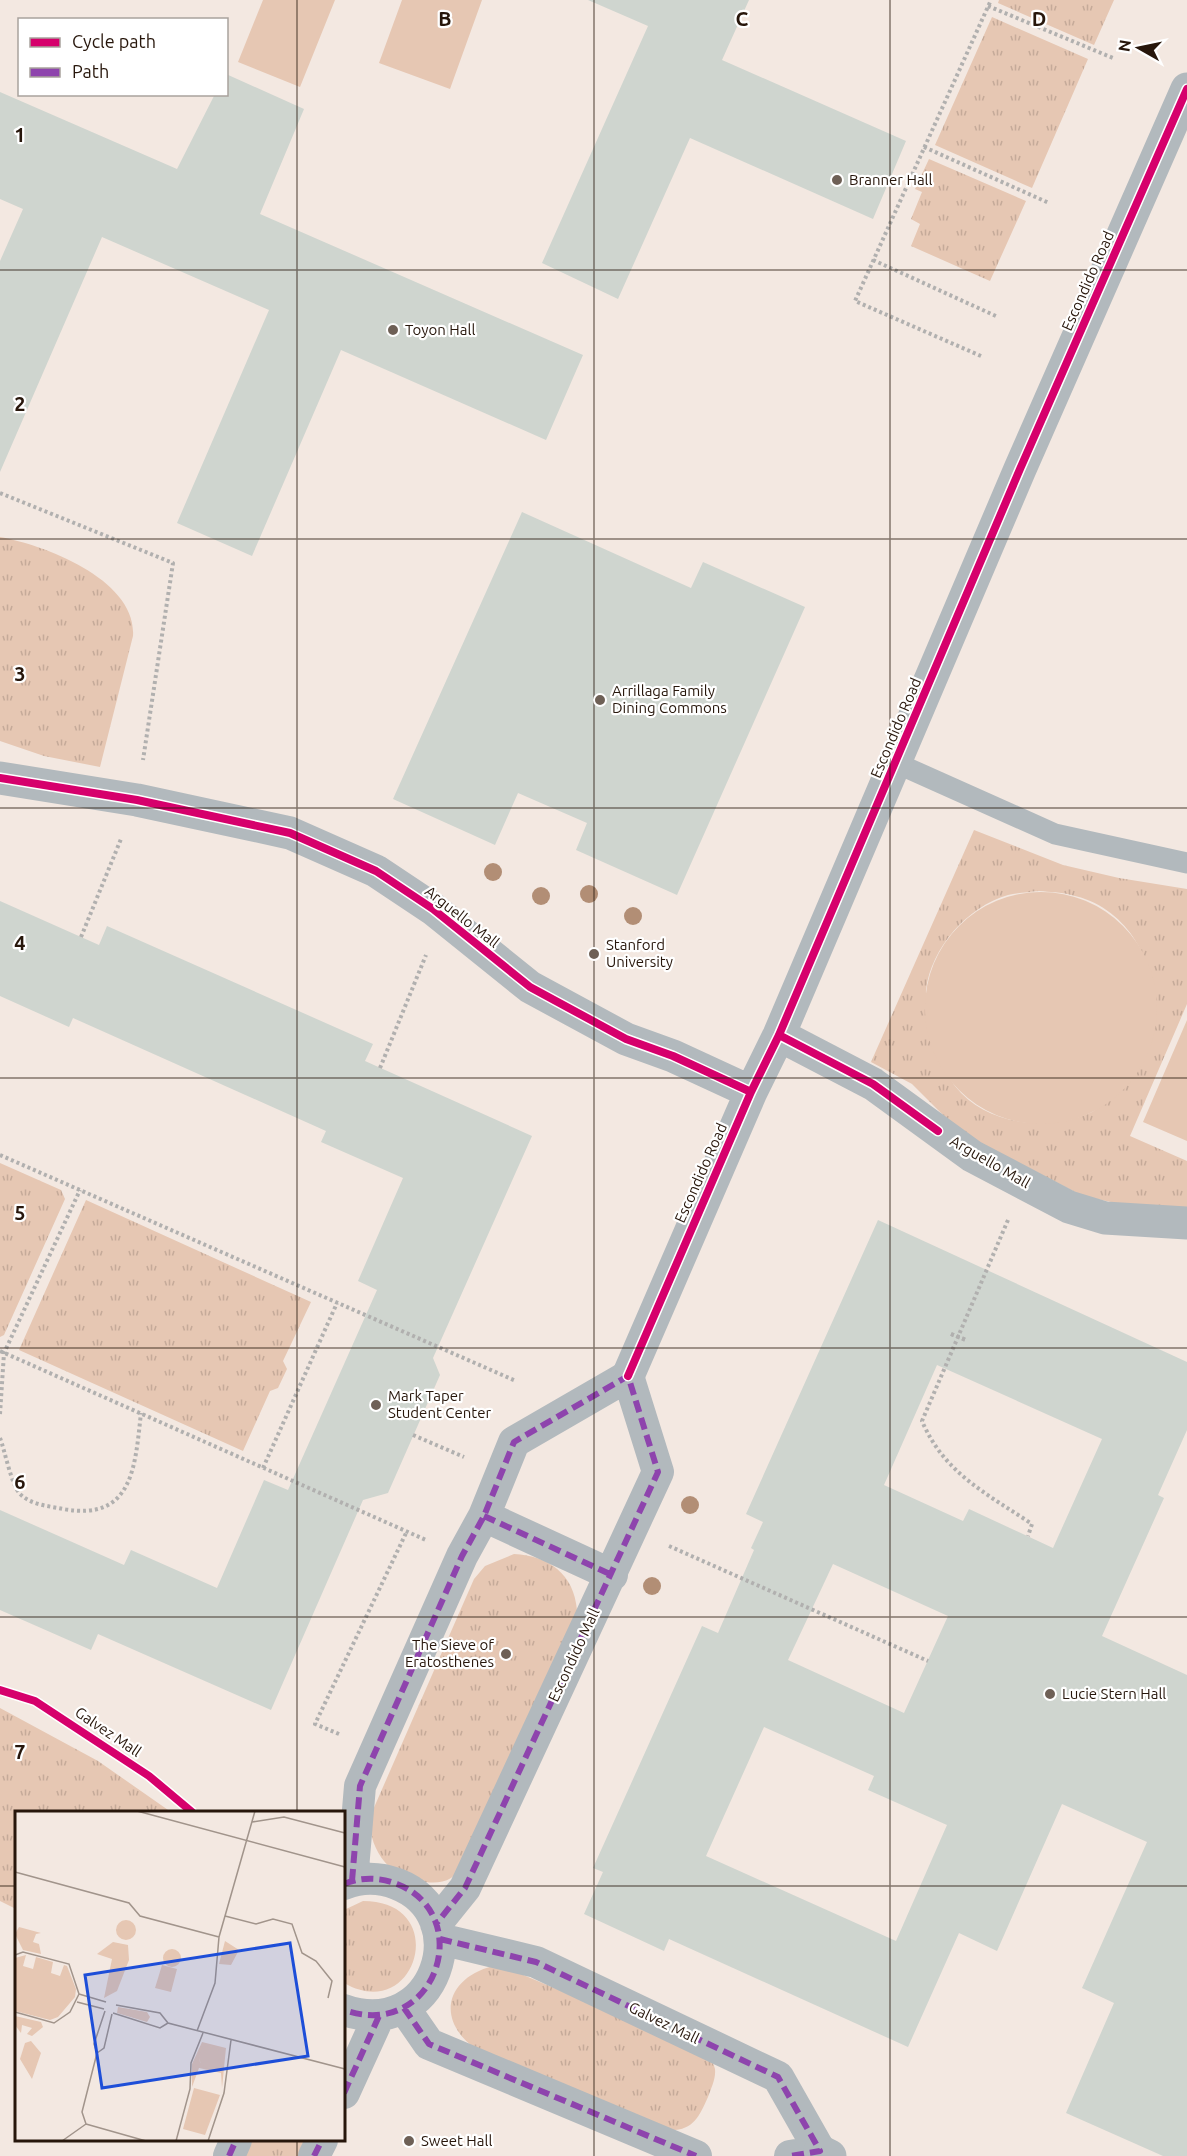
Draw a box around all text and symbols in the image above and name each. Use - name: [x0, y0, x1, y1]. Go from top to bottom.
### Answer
- text: B: [438, 7, 452, 30]
- text: C: [736, 7, 749, 30]
- text: D: [1032, 7, 1046, 30]
- legend: [18, 18, 228, 96]
- north arrow: [1109, 18, 1169, 78]
- text: Cycle path: [72, 31, 156, 51]
- text: N: [1114, 38, 1134, 53]
- text: Path: [72, 61, 109, 81]
- text: 1: [14, 123, 26, 146]
- place label: Branner Hall: [849, 171, 933, 188]
- marker: Branner Hall: [830, 173, 844, 187]
- street label: Escondido Road: [1058, 228, 1117, 333]
- place label: Toyon Hall: [405, 321, 475, 338]
- marker: Toyon Hall: [386, 323, 400, 337]
- text: 2: [14, 392, 26, 415]
- text: 3: [14, 662, 26, 685]
- street label: Escondido Road: [867, 675, 924, 780]
- place label: Arrillaga Family Dining Commons: [612, 682, 727, 716]
- marker: Arrillaga Family Dining Commons: [593, 693, 607, 707]
- street label: Arguello Mall: [422, 882, 503, 951]
- text: 4: [14, 931, 26, 954]
- place label: Stanford University: [606, 936, 673, 970]
- marker: Stanford University: [587, 947, 601, 961]
- street label: Escondido Road: [671, 1120, 730, 1225]
- street label: Arguello Mall: [947, 1132, 1033, 1191]
- text: 5: [14, 1201, 26, 1224]
- place label: Mark Taper Student Center: [388, 1387, 491, 1421]
- marker: Mark Taper Student Center: [369, 1398, 383, 1412]
- text: 6: [14, 1470, 26, 1493]
- street label: Escondido Mall: [544, 1605, 603, 1704]
- place label: The Sieve of Eratosthenes: [405, 1636, 494, 1670]
- marker: The Sieve of Eratosthenes: [499, 1647, 513, 1661]
- place label: Lucie Stern Hall: [1062, 1685, 1166, 1702]
- marker: Lucie Stern Hall: [1043, 1687, 1057, 1701]
- street label: Galvez Mall: [72, 1703, 145, 1760]
- text: 7: [14, 1740, 26, 1763]
- inset map: [15, 1811, 345, 2141]
- street label: Galvez Mall: [626, 1998, 702, 2047]
- place label: Sweet Hall: [421, 2132, 492, 2149]
- marker: Sweet Hall: [402, 2134, 416, 2148]

